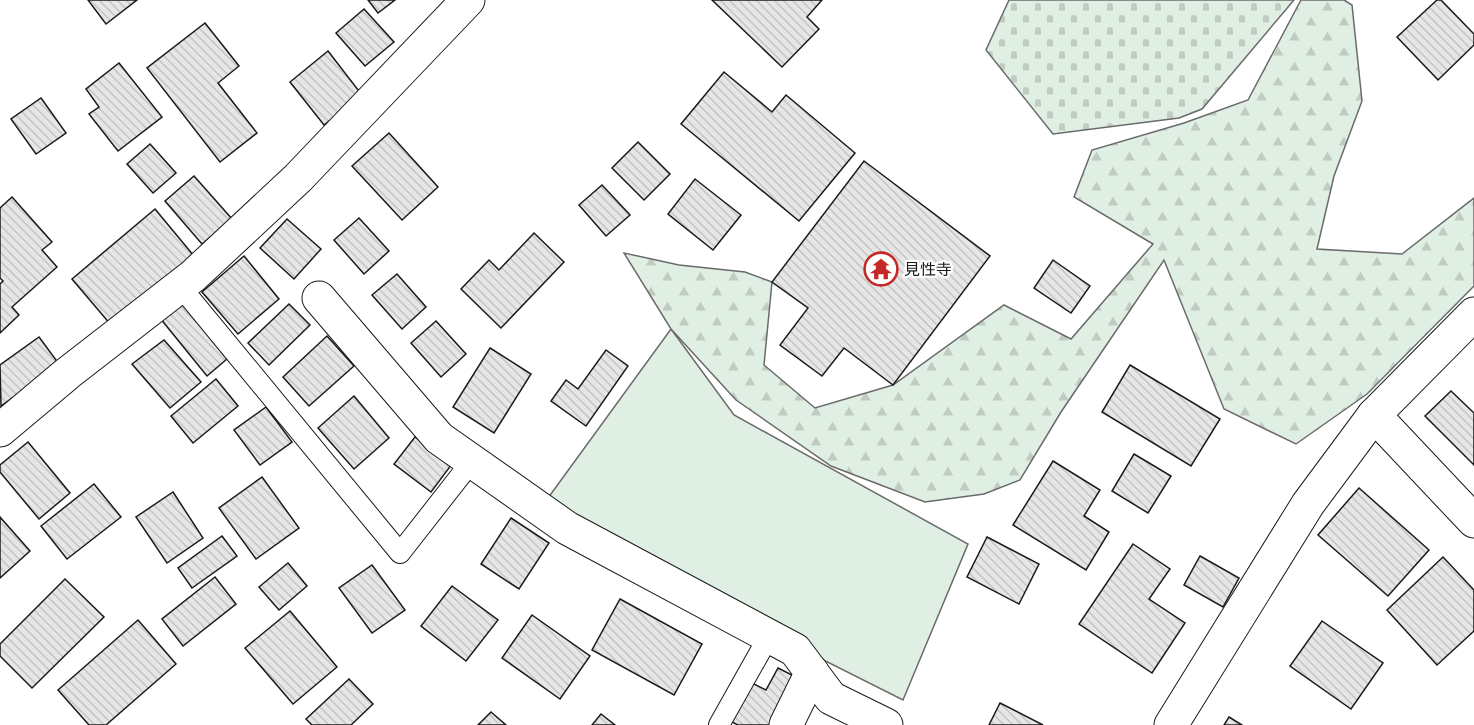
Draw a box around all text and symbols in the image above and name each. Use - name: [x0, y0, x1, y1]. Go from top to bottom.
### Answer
- temple icon: 見性寺: [863, 251, 899, 287]
- place label: 見性寺: [904, 258, 952, 280]

